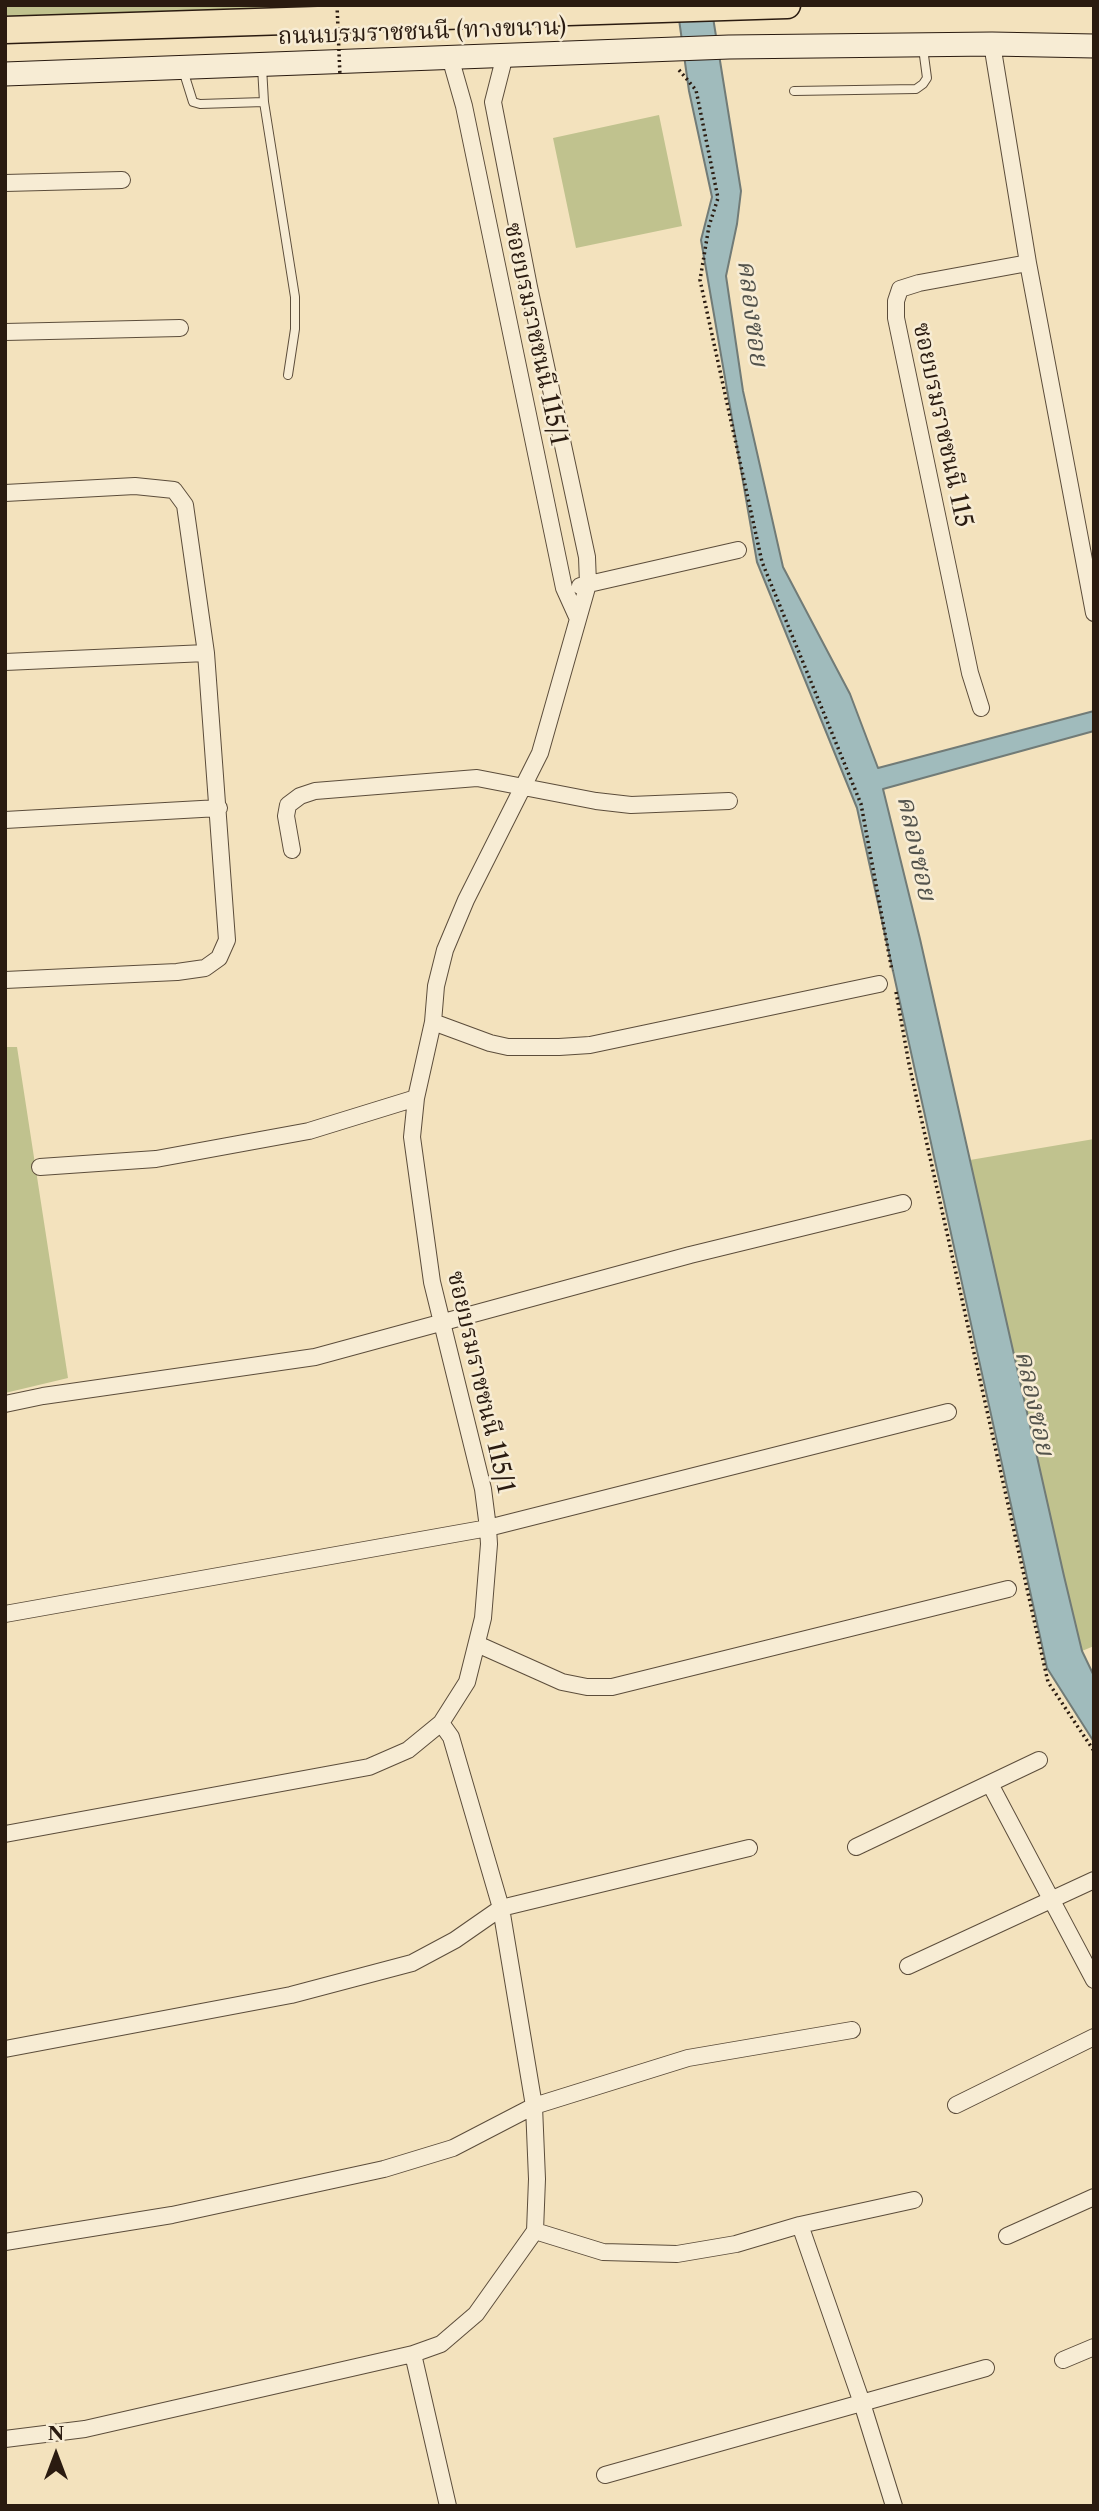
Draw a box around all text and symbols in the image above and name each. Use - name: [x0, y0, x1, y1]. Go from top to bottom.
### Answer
- street label: ถนนบรมราชชนนี (ทางขนาน): [277, 13, 567, 51]
- street label: ซอยบรมราชชนนี 115/1: [497, 220, 573, 448]
- water label: คลองซอย: [730, 258, 774, 368]
- street label: ซอยบรมราชชนนี 115: [906, 320, 978, 530]
- water label: คลองซอย: [890, 793, 942, 903]
- street label: ซอยบรมราชชนนี 115/1: [440, 1268, 520, 1496]
- water label: คลองซอย: [1008, 1348, 1060, 1458]
- north arrow: [21, 2420, 91, 2490]
- text: N: [48, 2422, 64, 2445]

